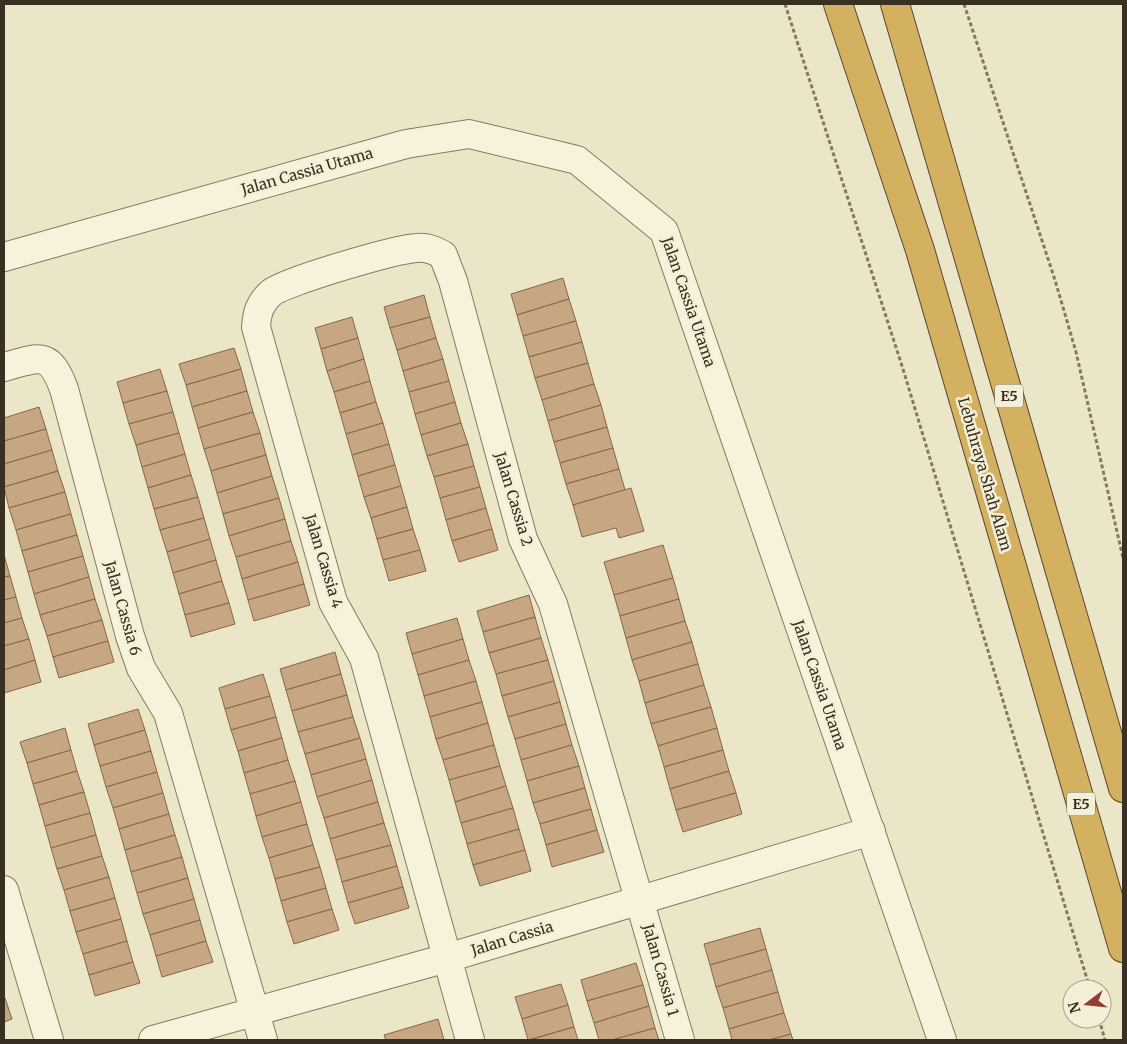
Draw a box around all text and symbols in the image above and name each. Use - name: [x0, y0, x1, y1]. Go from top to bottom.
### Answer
- street label: Jalan Cassia Utama: [238, 143, 375, 199]
- street label: Jalan Cassia Utama: [658, 234, 720, 370]
- road number: E5: [995, 384, 1023, 408]
- street label: Lebuhraya Shah Alam: [954, 395, 1016, 553]
- street label: Jalan Cassia 2: [490, 449, 537, 548]
- street label: Jalan Cassia 4: [300, 511, 347, 610]
- street label: Jalan Cassia 6: [100, 558, 146, 657]
- street label: Jalan Cassia Utama: [789, 617, 851, 753]
- road number: E5: [1067, 792, 1095, 816]
- street label: Jalan Cassia: [468, 917, 555, 960]
- street label: Jalan Cassia 1: [638, 921, 683, 1019]
- north arrow: [1062, 979, 1112, 1029]
- text: N: [1064, 1000, 1085, 1015]

